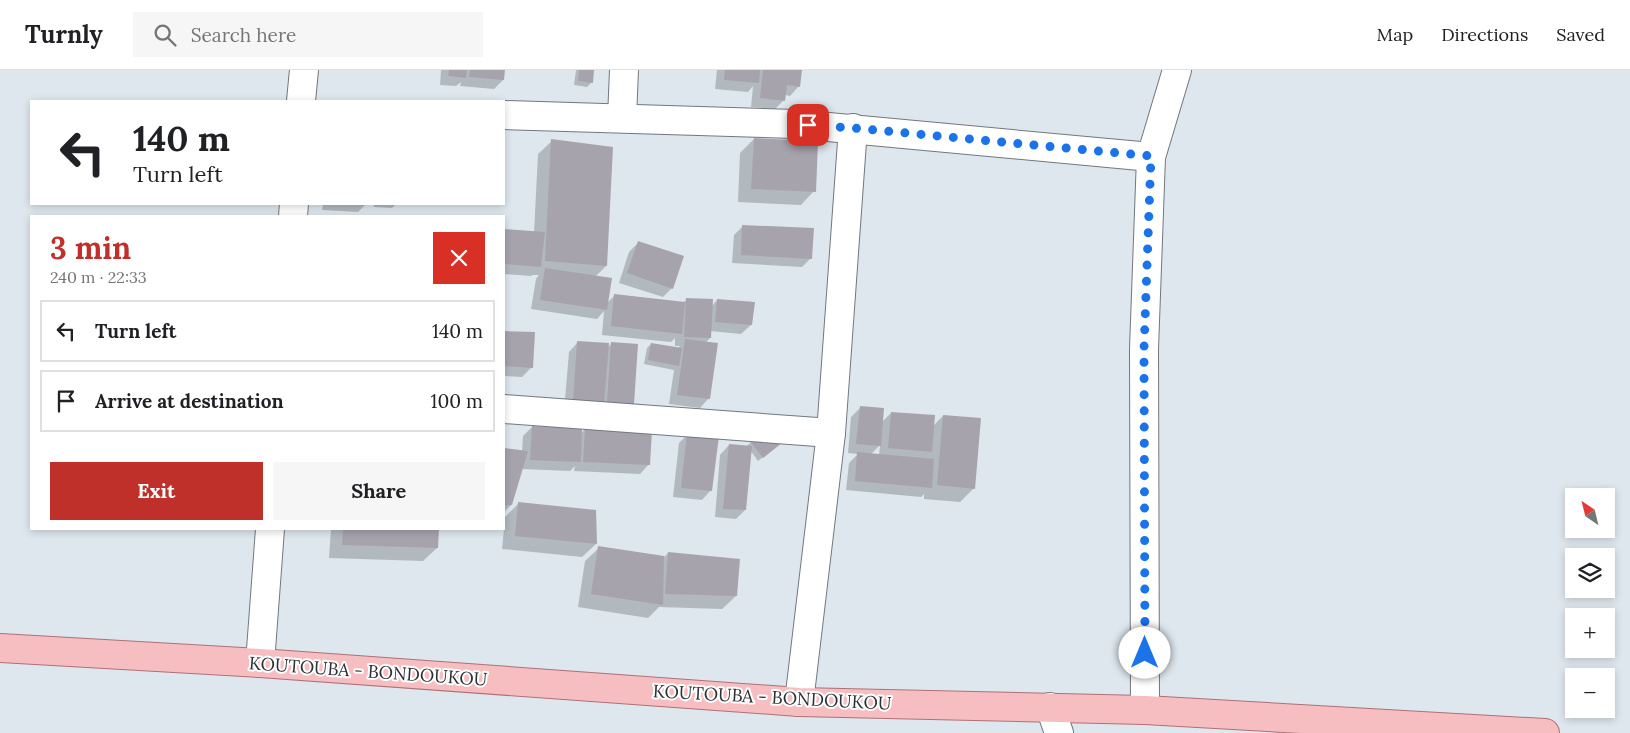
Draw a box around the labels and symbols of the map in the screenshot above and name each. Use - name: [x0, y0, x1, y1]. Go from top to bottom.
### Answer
- pin: [787, 104, 829, 146]
- north arrow: [1565, 488, 1615, 538]
- position arrow: [1118, 626, 1170, 678]
- street label: KOUTOUBA - BONDOUKOU: [248, 651, 488, 691]
- street label: KOUTOUBA - BONDOUKOU: [652, 679, 892, 715]

